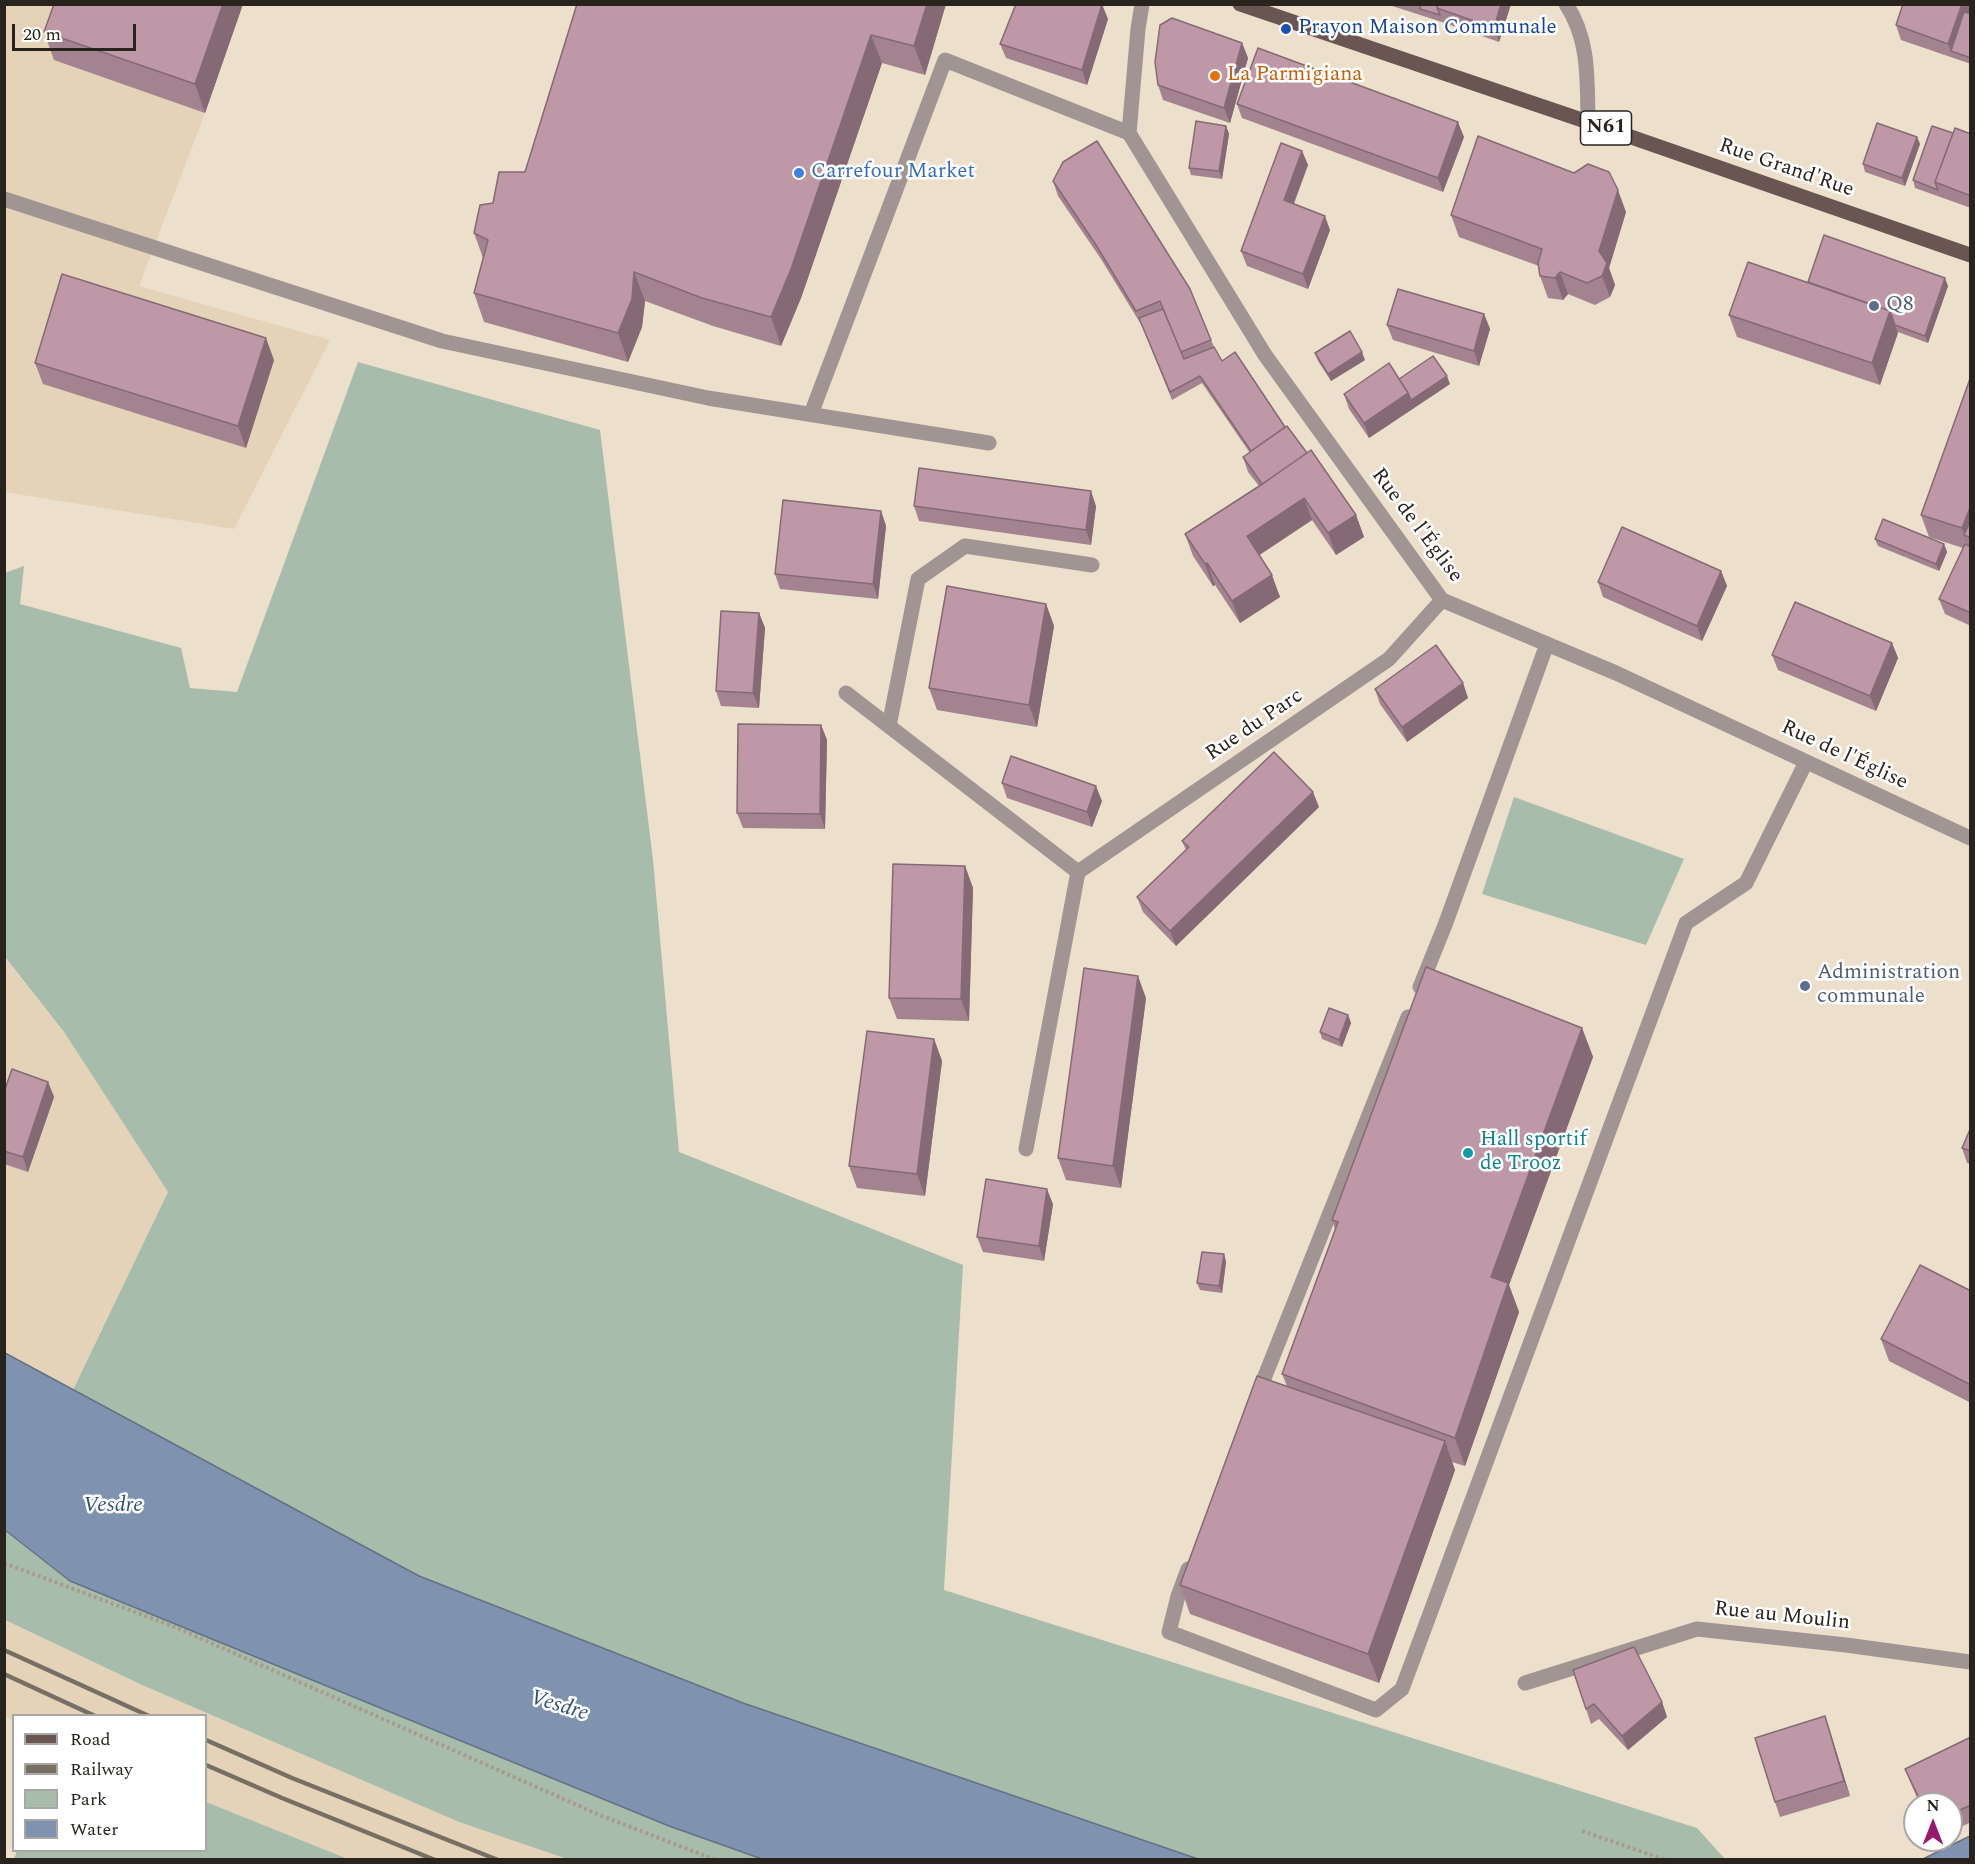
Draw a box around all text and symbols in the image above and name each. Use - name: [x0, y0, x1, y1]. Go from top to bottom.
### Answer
- scale bar: [15, 12, 140, 50]
- place label: Prayon Maison Communale: [1298, 16, 1557, 42]
- text: 20 m: [23, 21, 61, 48]
- marker: Prayon Maison Communale: [1279, 22, 1293, 36]
- place label: La Parmigiana: [1227, 63, 1363, 89]
- marker: La Parmigiana: [1208, 69, 1222, 83]
- road number: N61: [1580, 111, 1632, 145]
- street label: Rue Grand'Rue: [1715, 134, 1857, 204]
- place label: Carrefour Market: [811, 160, 975, 186]
- marker: Carrefour Market: [792, 166, 806, 180]
- place label: Q8: [1886, 293, 1913, 319]
- marker: Q8: [1867, 299, 1881, 313]
- street label: Rue de l'Église: [1365, 464, 1467, 588]
- street label: Rue du Parc: [1202, 684, 1308, 768]
- street label: Rue de l'Église: [1777, 716, 1911, 796]
- place label: Administration communale: [1817, 961, 1960, 1011]
- marker: Administration communale: [1798, 979, 1812, 993]
- place label: Hall sportif de Trooz: [1480, 1128, 1587, 1178]
- marker: Hall sportif de Trooz: [1461, 1146, 1475, 1160]
- water label: Vesdre: [83, 1494, 143, 1520]
- street label: Rue au Moulin: [1713, 1597, 1851, 1637]
- water label: Vesdre: [527, 1686, 591, 1728]
- legend: [12, 1714, 207, 1852]
- text: Road: [70, 1726, 111, 1753]
- text: Railway: [70, 1756, 133, 1783]
- text: Park: [70, 1786, 107, 1813]
- north arrow: [1903, 1792, 1963, 1852]
- text: N: [1926, 1794, 1940, 1818]
- text: Water: [70, 1816, 118, 1843]

